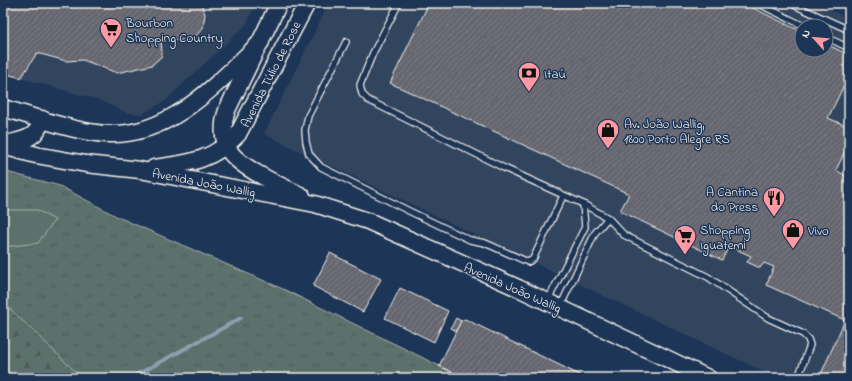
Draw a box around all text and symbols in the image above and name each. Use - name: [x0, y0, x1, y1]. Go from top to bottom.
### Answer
- place label: Bourbon Shopping Country: [125, 14, 223, 49]
- supermarket icon: Bourbon Shopping Country: [98, 16, 124, 49]
- street label: Avenida Túlio de Rose: [236, 18, 306, 131]
- north arrow: [794, 18, 834, 58]
- text: N: [797, 27, 815, 41]
- bank icon: Itaú: [516, 60, 542, 93]
- place label: Itaú: [544, 65, 566, 84]
- place label: Av. João Wallig, 1800 Porto Alegre RS: [624, 115, 730, 150]
- shop icon: Av. João Wallig, 1800 Porto Alegre RS: [595, 117, 621, 150]
- street label: Avenida João Wallig: [150, 164, 257, 204]
- place label: A Cantina do Press: [706, 183, 758, 217]
- restaurant icon: A Cantina do Press: [761, 185, 787, 218]
- shop icon: Vivo: [780, 217, 806, 250]
- place label: Shopping Iguatemi: [700, 221, 750, 256]
- place label: Vivo: [807, 222, 829, 241]
- supermarket icon: Shopping Iguatemi: [672, 223, 698, 256]
- street label: Avenida João Wallig: [460, 258, 564, 319]

